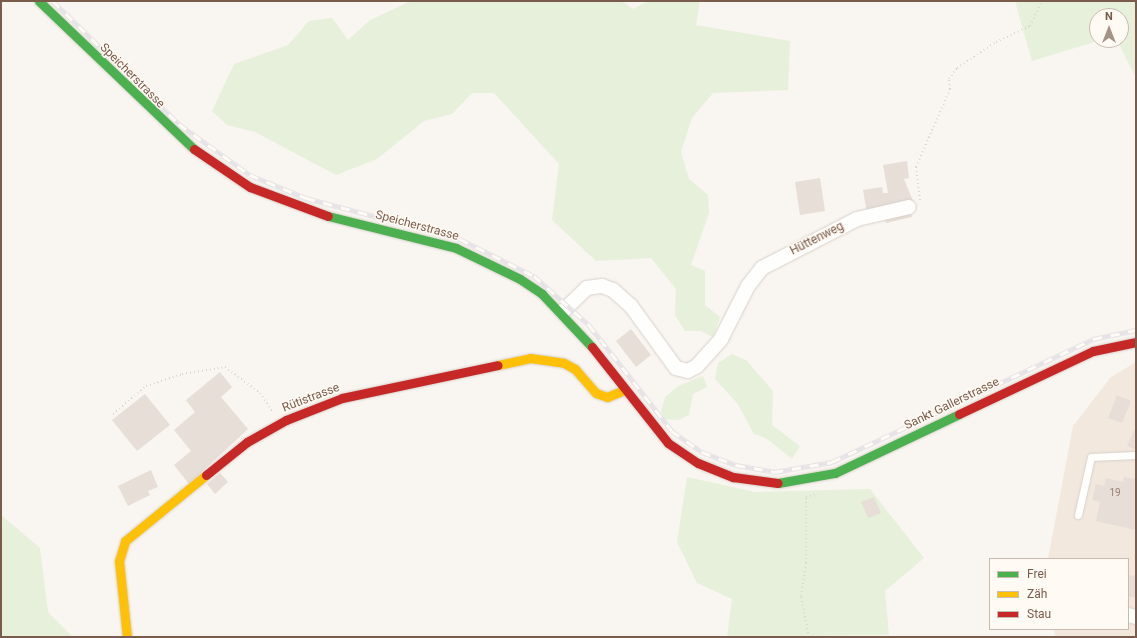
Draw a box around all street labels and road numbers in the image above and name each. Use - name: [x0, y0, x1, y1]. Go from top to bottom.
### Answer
- street label: Speicherstrasse: [97, 41, 167, 111]
- street label: Speicherstrasse: [374, 208, 460, 244]
- street label: Hüttenweg: [788, 219, 846, 259]
- street label: Sankt Gallerstrasse: [902, 375, 1002, 433]
- street label: Rütistrasse: [280, 381, 342, 415]

